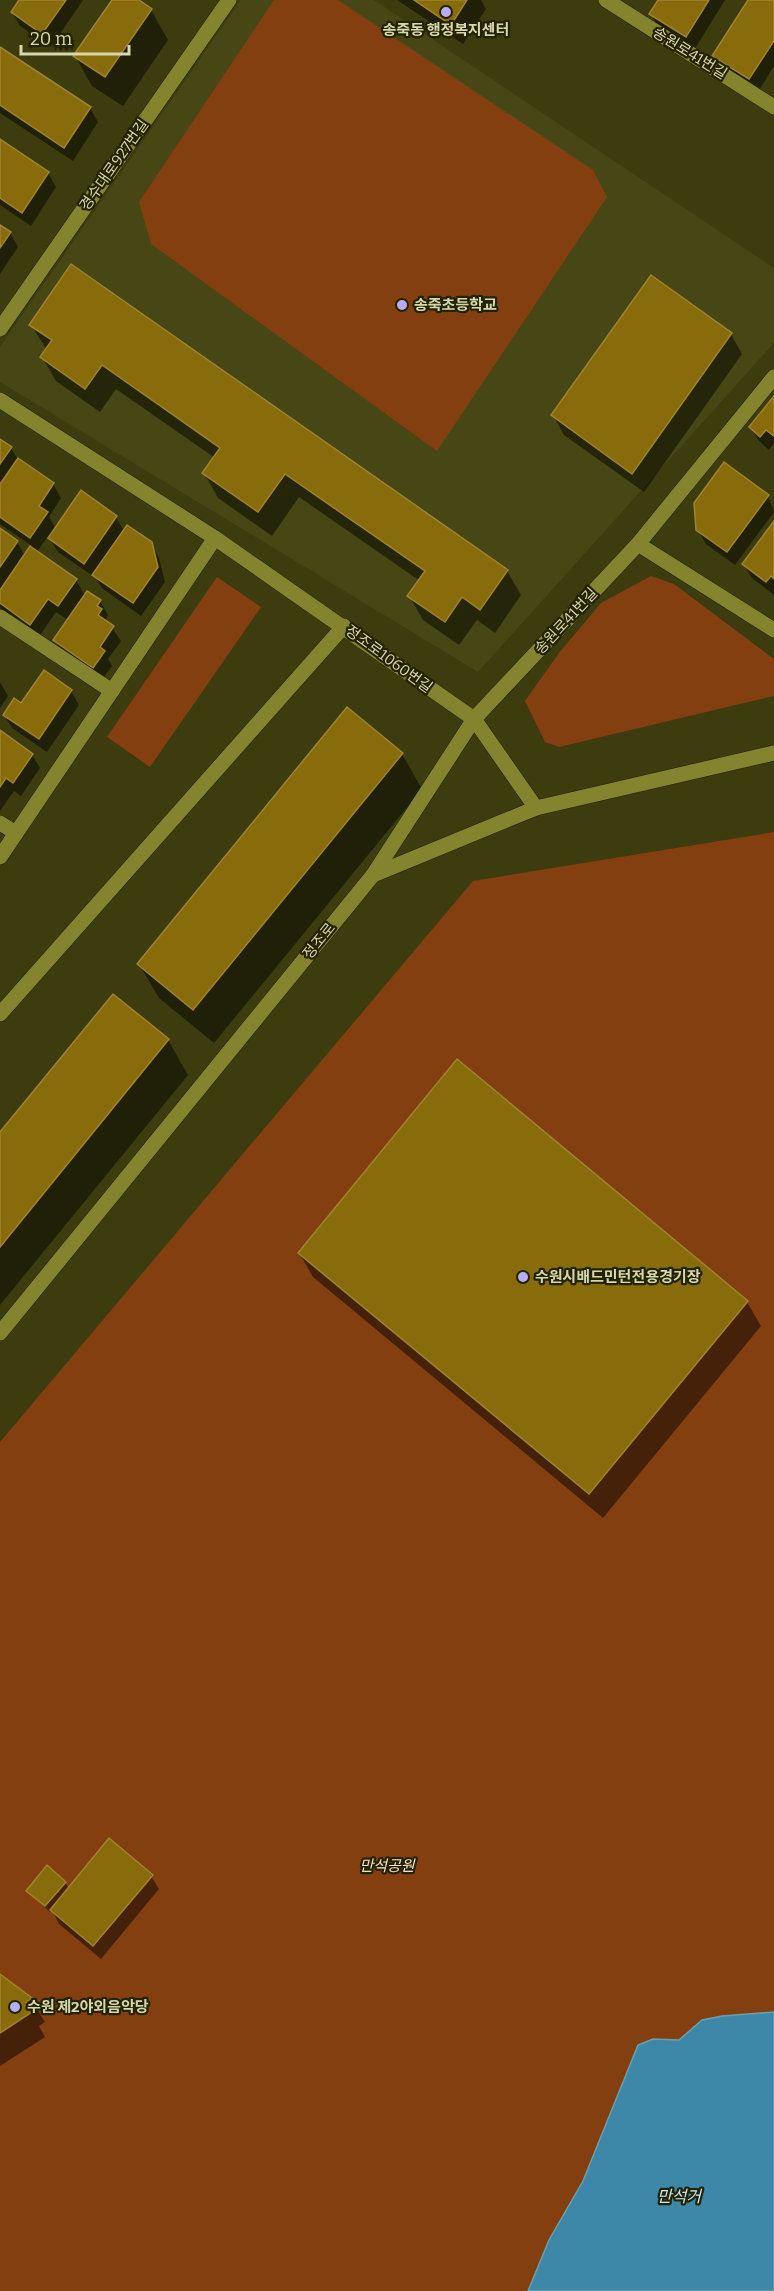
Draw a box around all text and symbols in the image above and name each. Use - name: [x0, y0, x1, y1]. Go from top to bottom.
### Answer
- marker: 송죽동 행정복지센터: [439, 5, 453, 19]
- scale bar: [21, 18, 129, 56]
- place label: 송죽동 행정복지센터: [383, 21, 509, 39]
- street label: 송원로41번길: [650, 23, 730, 83]
- text: 20 m: [30, 28, 72, 50]
- street label: 경수대로927번길: [76, 116, 152, 214]
- place label: 송죽초등학교: [414, 296, 497, 314]
- marker: 송죽초등학교: [395, 298, 409, 312]
- street label: 송원로41번길: [531, 584, 601, 658]
- street label: 정조로1060번길: [342, 621, 436, 697]
- street label: 정조로: [299, 919, 339, 963]
- place label: 수원시배드민턴전용경기장: [535, 1268, 701, 1286]
- marker: 수원시배드민턴전용경기장: [516, 1270, 530, 1284]
- park label: 만석공원: [359, 1857, 416, 1875]
- place label: 수원 제2야외음악당: [27, 1998, 149, 2016]
- marker: 수원 제2야외음악당: [8, 2000, 22, 2014]
- water label: 만석거: [657, 2187, 702, 2206]

